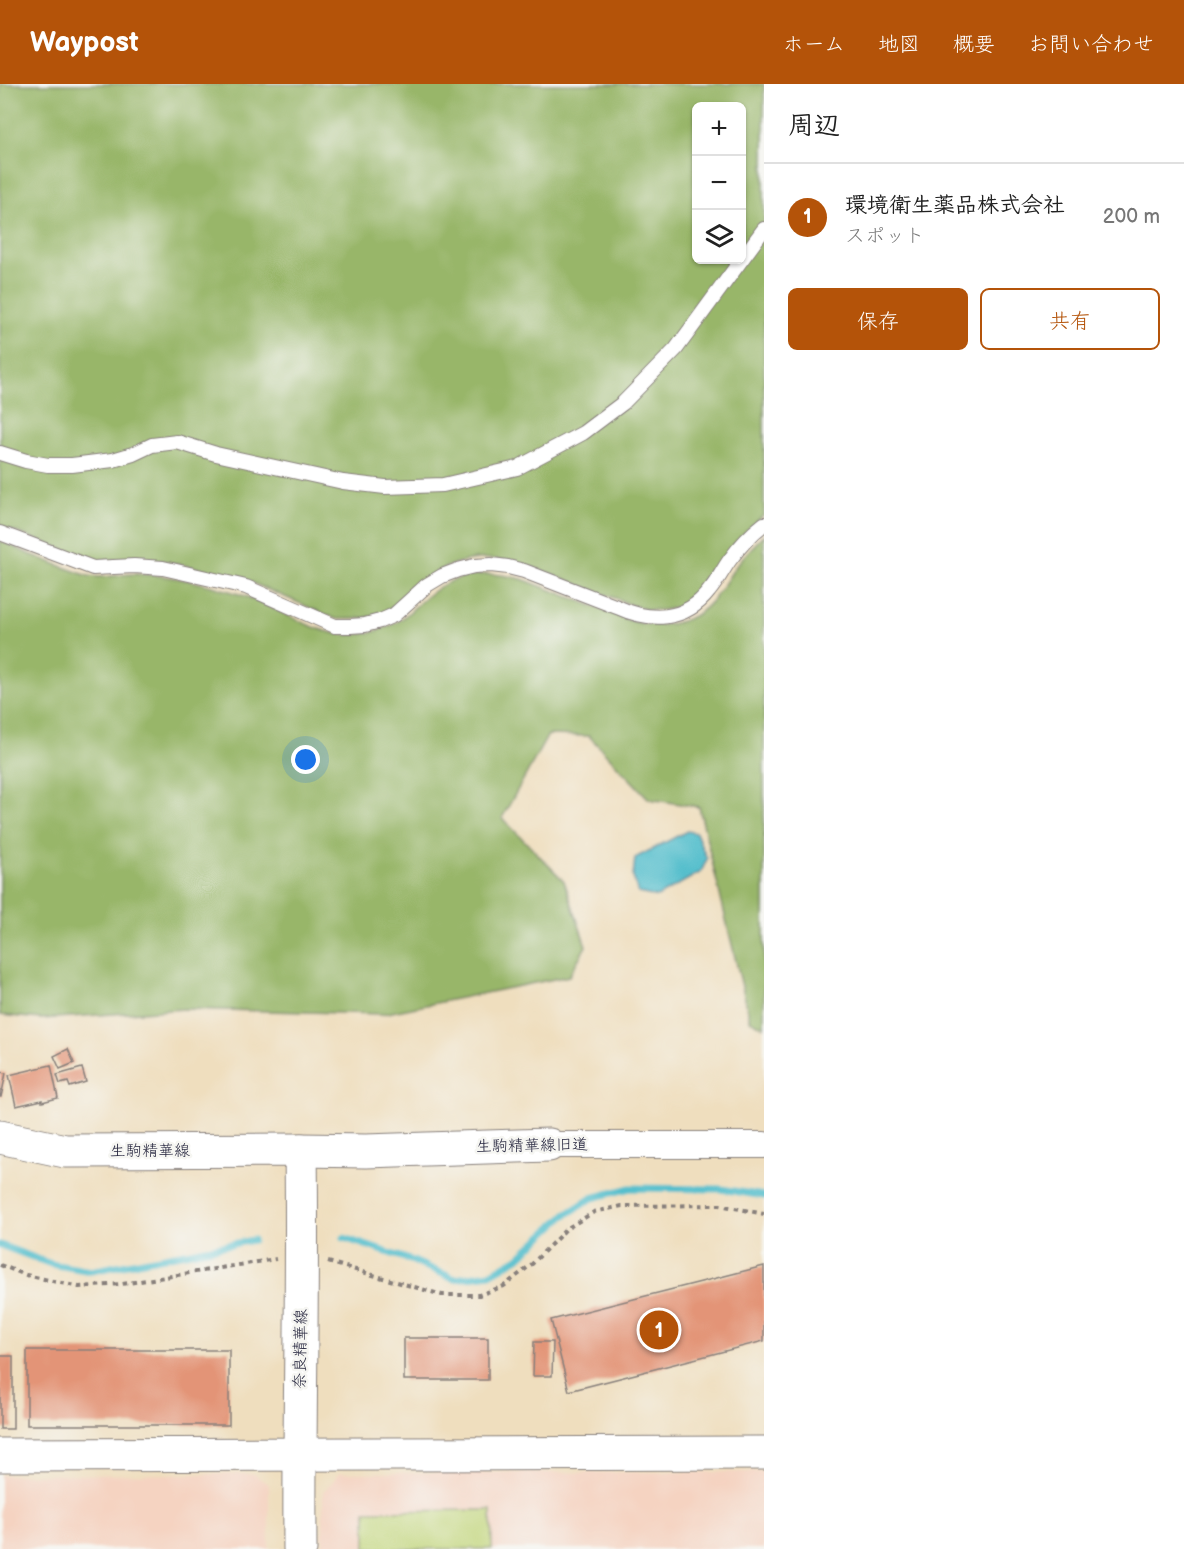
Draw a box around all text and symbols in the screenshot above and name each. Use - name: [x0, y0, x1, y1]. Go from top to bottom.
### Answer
- text: Waypost: [30, 26, 139, 59]
- text: ホーム: [783, 32, 845, 57]
- text: 地図: [878, 32, 920, 57]
- text: 概要: [953, 32, 995, 57]
- text: お問い合わせ: [1028, 32, 1154, 57]
- map controls: [692, 102, 746, 264]
- button: +: [692, 102, 746, 156]
- text: 周辺: [788, 111, 840, 142]
- button: −: [692, 156, 746, 210]
- text: 環境衛生薬品株式会社: [845, 192, 1065, 219]
- text: 1: [803, 205, 812, 229]
- text: 200 m: [1103, 205, 1160, 229]
- button: layers: [692, 210, 746, 264]
- text: スポット: [845, 224, 925, 248]
- button: 保存: [788, 288, 968, 350]
- button: 共有: [980, 288, 1160, 350]
- your location: [291, 745, 320, 774]
- street label: 生駒精華線旧道: [476, 1136, 588, 1156]
- street label: 生駒精華線: [110, 1142, 190, 1161]
- pin: 1: [640, 1308, 678, 1352]
- street label: 奈良精華線: [291, 1309, 311, 1389]

